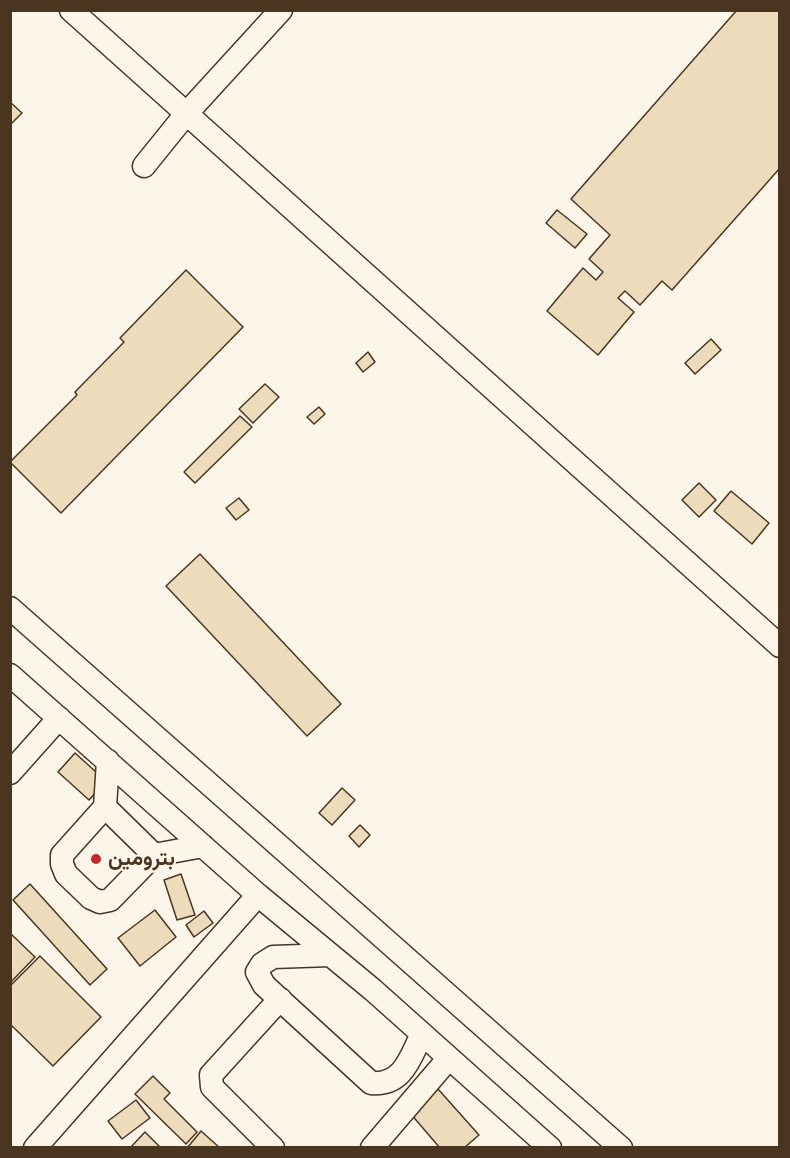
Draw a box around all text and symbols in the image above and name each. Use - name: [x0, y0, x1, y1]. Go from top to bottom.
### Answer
- place label: بترومين: [108, 846, 175, 872]
- marker: بترومين: [89, 852, 103, 866]

